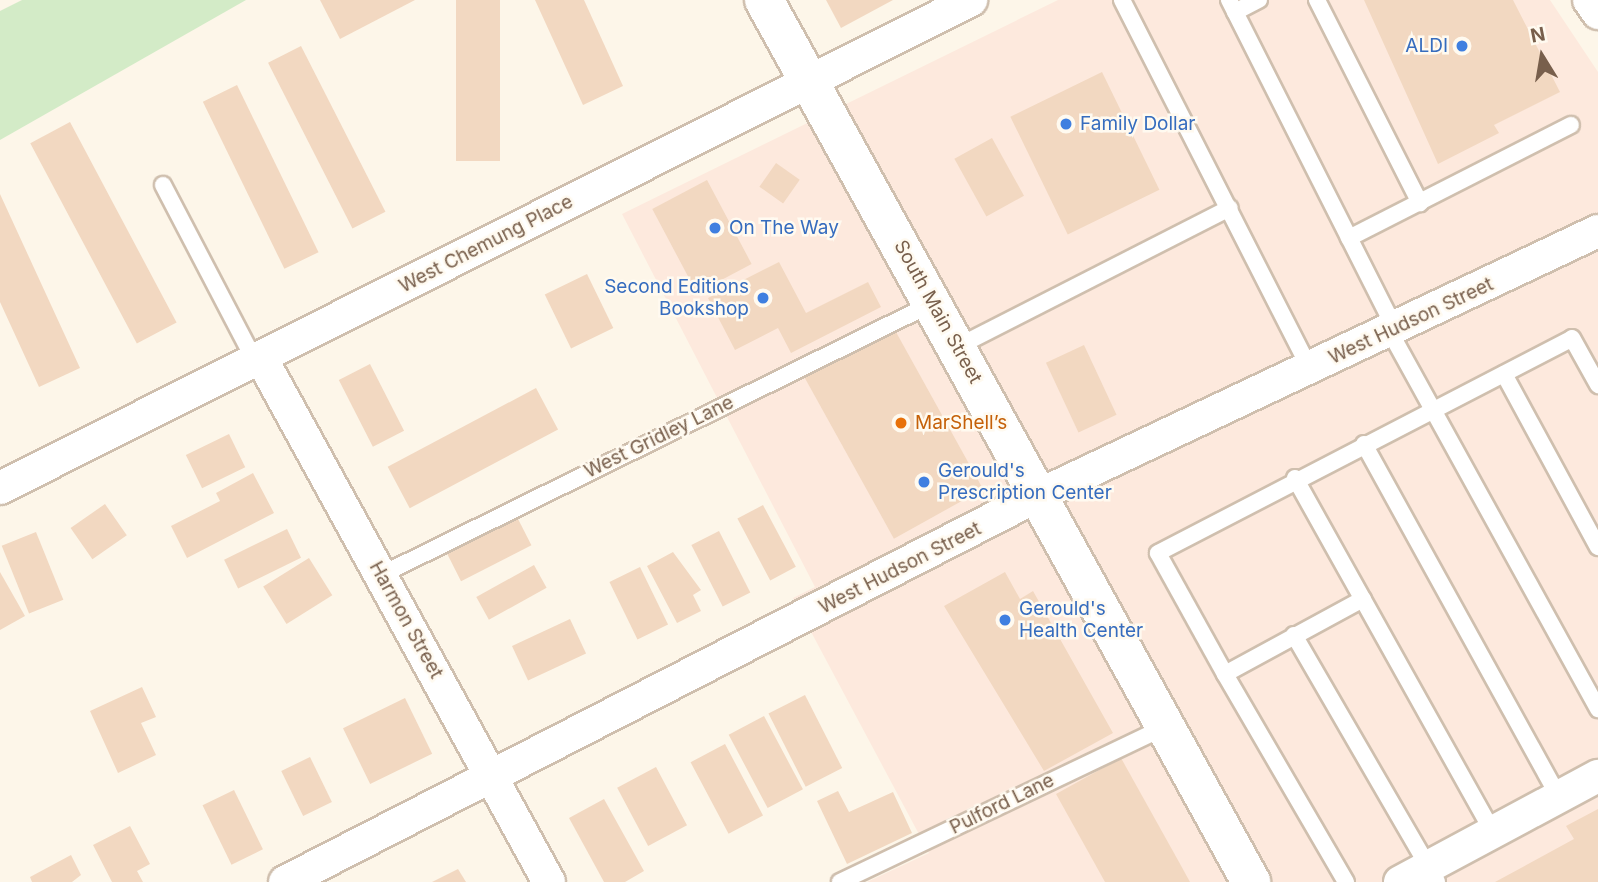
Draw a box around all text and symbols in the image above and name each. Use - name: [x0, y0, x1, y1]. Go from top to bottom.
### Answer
- north arrow: [1507, 21, 1577, 91]
- text: N: [1529, 22, 1547, 48]
- place label: ALDI: [1405, 35, 1448, 57]
- marker: ALDI: [1454, 38, 1470, 54]
- place label: Family Dollar: [1080, 113, 1196, 135]
- marker: Family Dollar: [1058, 116, 1074, 132]
- street label: West Chemung Place: [395, 190, 577, 298]
- place label: On The Way: [729, 217, 839, 239]
- marker: On The Way: [707, 220, 723, 236]
- street label: South Main Street: [889, 236, 987, 388]
- street label: West Hudson Street: [1325, 273, 1497, 369]
- place label: Second Editions Bookshop: [604, 276, 749, 320]
- marker: Second Editions Bookshop: [755, 290, 771, 306]
- street label: West Gridley Lane: [581, 391, 737, 483]
- place label: MarShell’s: [915, 412, 1007, 434]
- marker: MarShell’s: [893, 415, 909, 431]
- place label: Gerould's Prescription Center: [938, 460, 1112, 504]
- marker: Gerould's Prescription Center: [916, 474, 932, 490]
- street label: West Hudson Street: [815, 517, 985, 619]
- street label: Harmon Street: [364, 557, 448, 683]
- place label: Gerould's Health Center: [1019, 598, 1143, 642]
- marker: Gerould's Health Center: [997, 612, 1013, 628]
- street label: Pulford Lane: [946, 769, 1058, 839]

